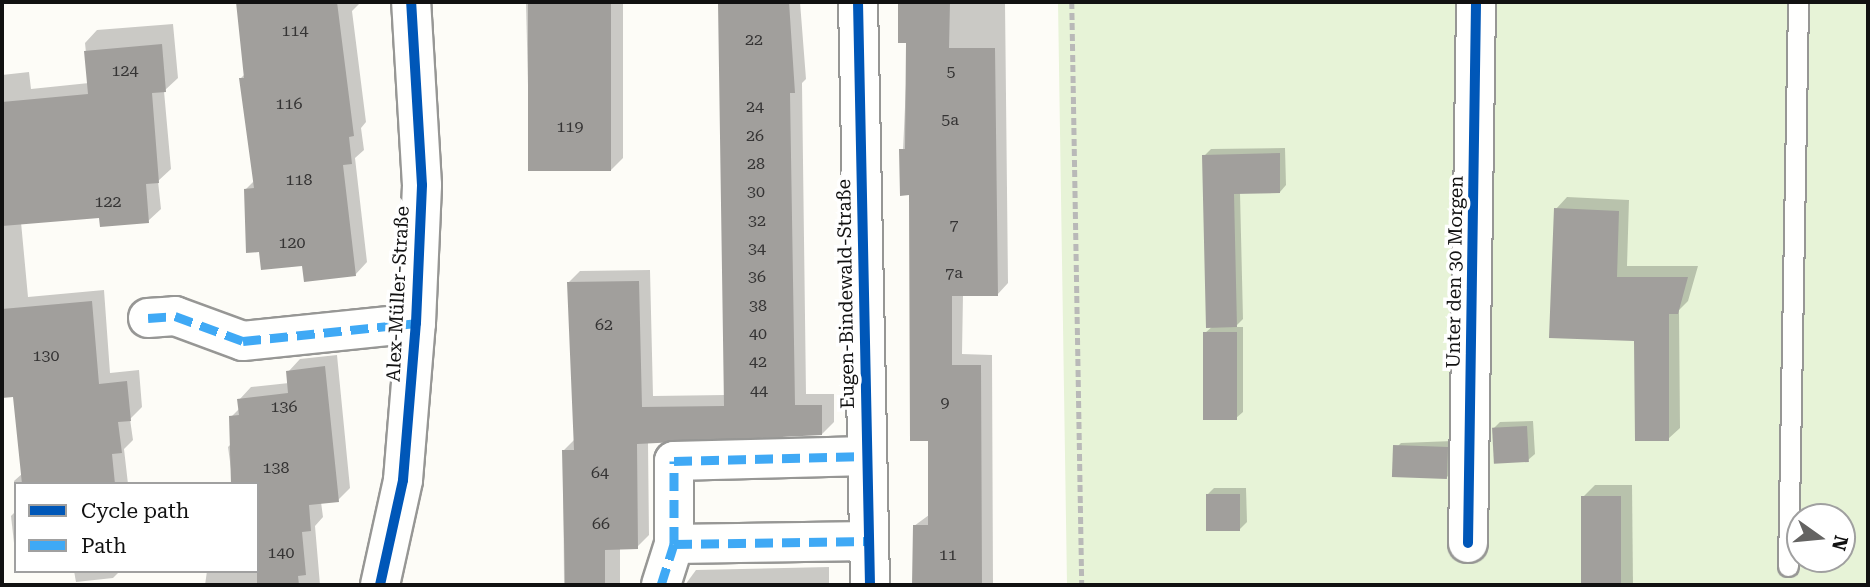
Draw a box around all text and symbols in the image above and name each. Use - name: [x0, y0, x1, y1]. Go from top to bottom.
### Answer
- house number: 114: [282, 21, 308, 41]
- house number: 22: [745, 30, 763, 50]
- house number: 124: [112, 61, 138, 81]
- house number: 5: [947, 62, 955, 82]
- house number: 116: [276, 94, 302, 114]
- house number: 24: [746, 97, 764, 117]
- house number: 5a: [941, 110, 959, 130]
- house number: 119: [557, 117, 583, 137]
- house number: 26: [746, 126, 764, 146]
- house number: 28: [747, 154, 765, 174]
- house number: 118: [286, 170, 312, 190]
- street label: Unter den 30 Morgen: [1442, 175, 1468, 369]
- street label: Eugen-Bindewald-Straße: [833, 179, 859, 409]
- house number: 30: [747, 182, 765, 202]
- house number: 122: [95, 192, 121, 212]
- street label: Alex-Müller-Straße: [382, 205, 414, 383]
- house number: 32: [748, 211, 766, 231]
- house number: 7: [950, 215, 958, 235]
- house number: 120: [279, 233, 305, 253]
- house number: 34: [748, 239, 766, 259]
- house number: 7a: [945, 263, 963, 283]
- house number: 36: [748, 267, 766, 287]
- house number: 38: [749, 296, 767, 316]
- house number: 62: [595, 315, 613, 335]
- house number: 40: [749, 324, 767, 344]
- house number: 130: [33, 346, 59, 366]
- house number: 42: [749, 352, 767, 372]
- house number: 44: [750, 381, 768, 401]
- house number: 9: [941, 393, 949, 413]
- house number: 136: [271, 397, 297, 417]
- house number: 138: [263, 458, 289, 478]
- house number: 64: [591, 463, 609, 483]
- legend: [14, 482, 259, 573]
- text: Cycle path: [81, 499, 189, 523]
- north arrow: [1786, 503, 1856, 573]
- house number: 66: [592, 514, 610, 534]
- text: N: [1827, 533, 1853, 553]
- text: Path: [81, 534, 127, 558]
- house number: 140: [268, 543, 294, 563]
- house number: 11: [939, 545, 957, 565]

